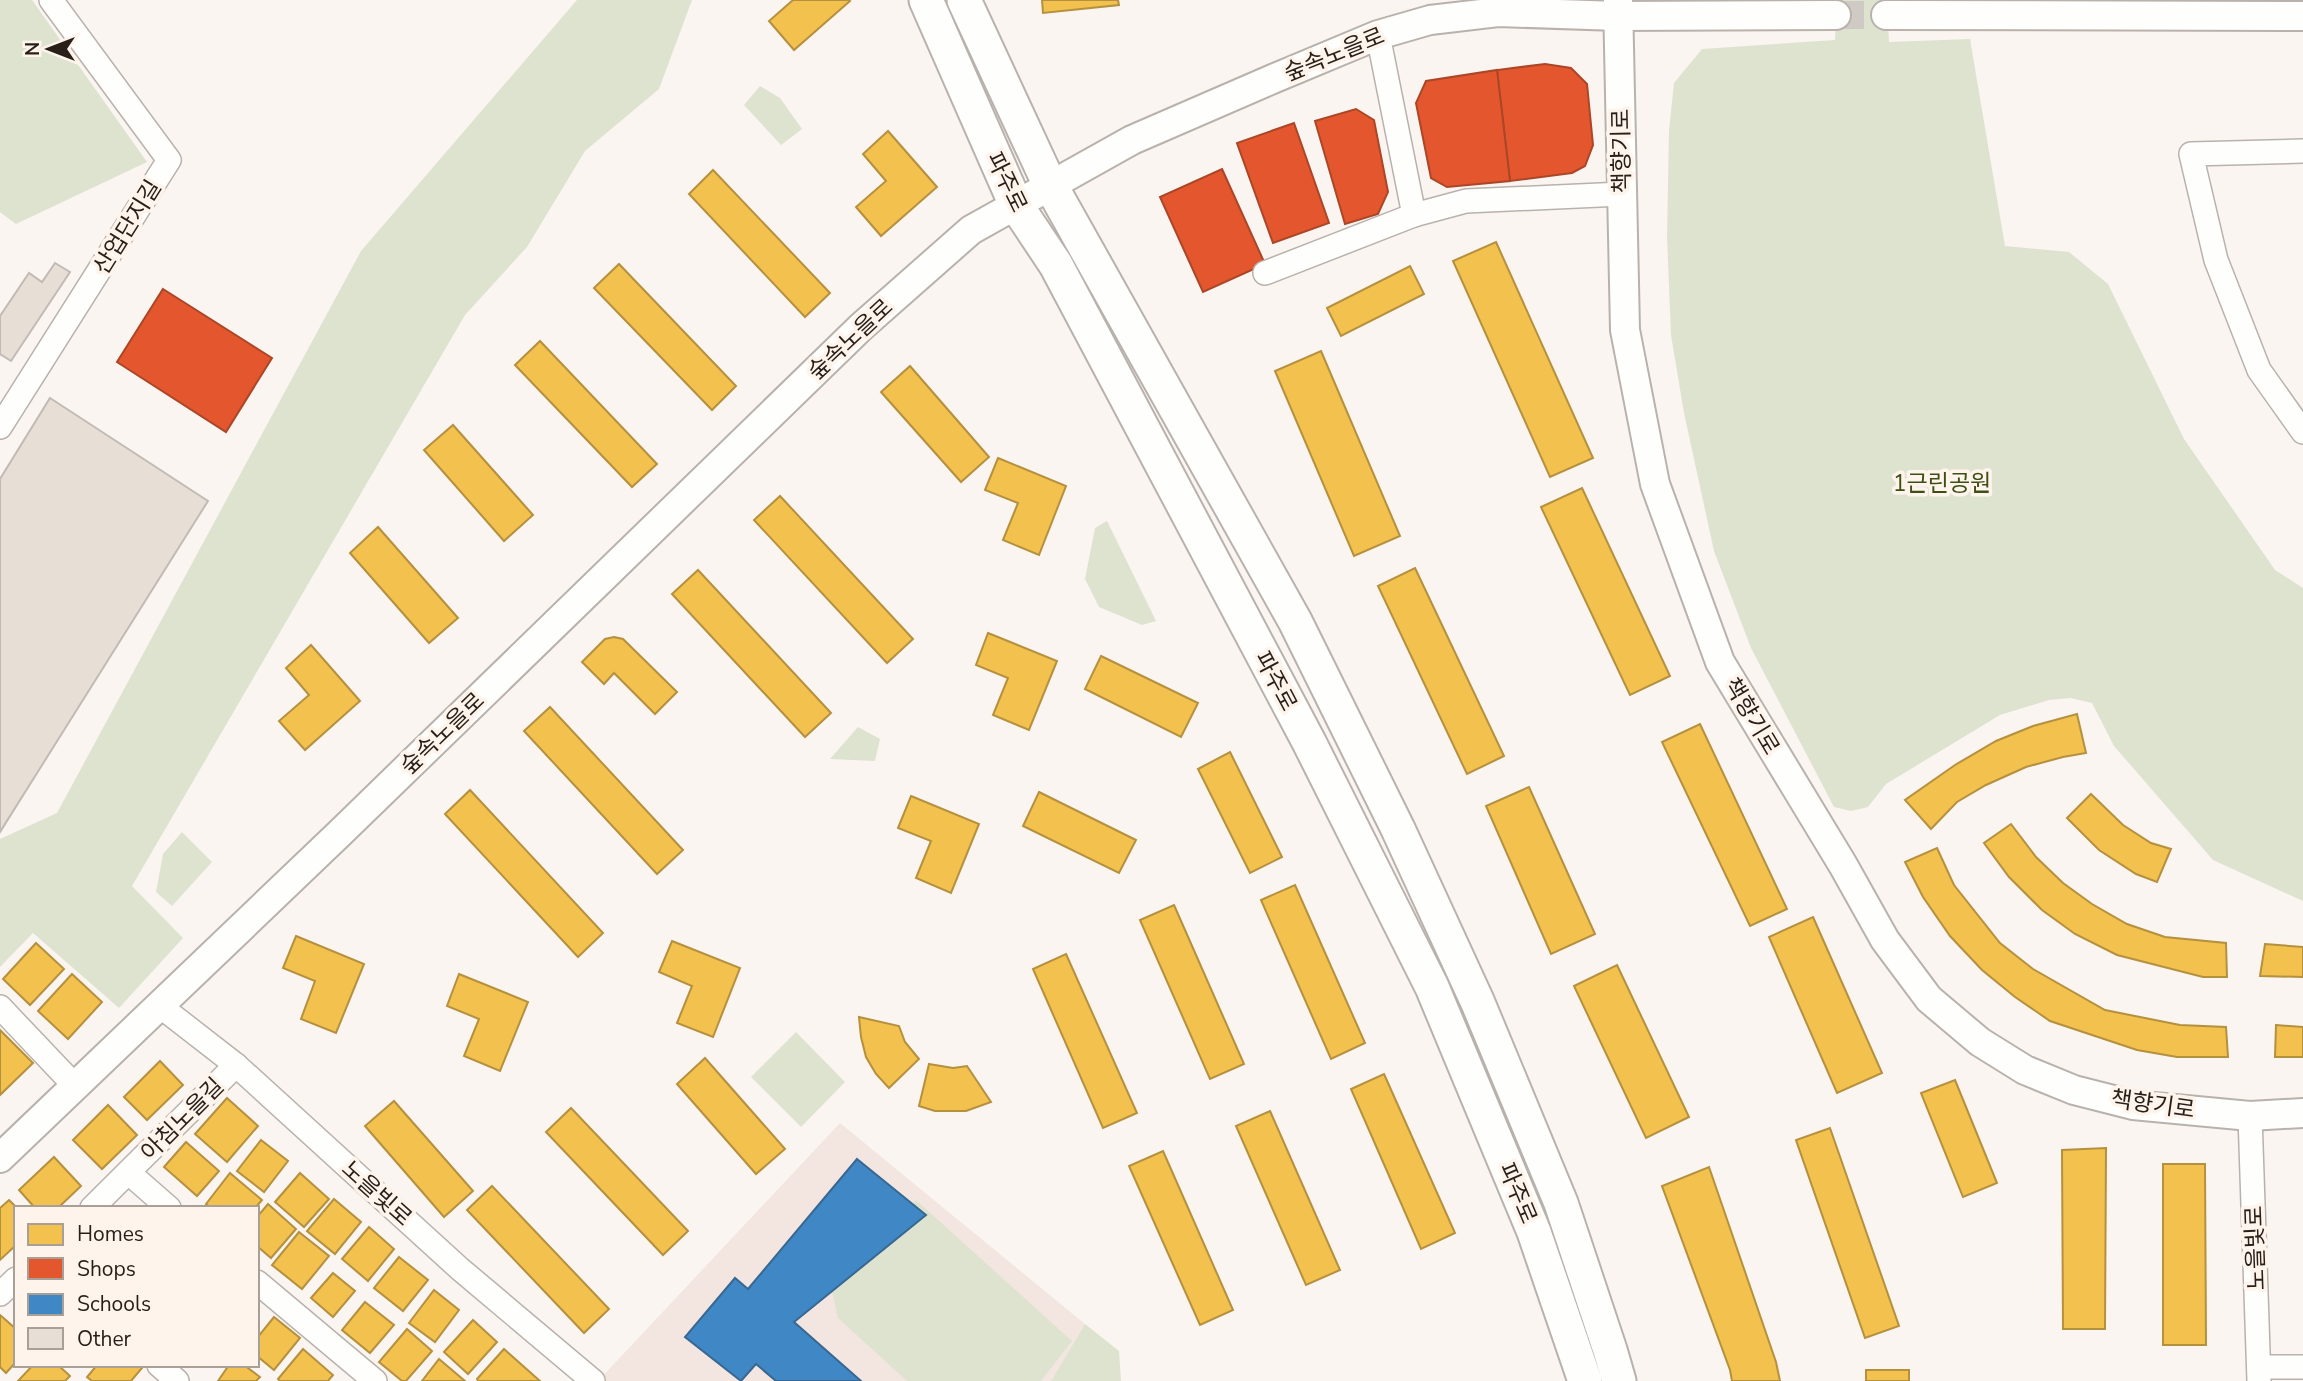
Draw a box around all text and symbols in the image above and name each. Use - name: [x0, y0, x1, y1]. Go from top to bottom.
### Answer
- north arrow: [14, 14, 84, 84]
- street label: 숲속노을로: [1279, 20, 1389, 89]
- text: N: [20, 42, 46, 56]
- street label: 책향기로: [1605, 108, 1638, 194]
- street label: 파주로: [979, 147, 1034, 218]
- street label: 산업단지길: [86, 174, 169, 280]
- street label: 숲속노을로: [801, 292, 900, 387]
- park label: 1근린공원: [1893, 468, 1991, 499]
- street label: 파주로: [1247, 646, 1304, 717]
- street label: 책향기로: [1716, 672, 1787, 761]
- street label: 숲속노을로: [394, 685, 491, 781]
- street label: 아침노을길: [134, 1071, 231, 1168]
- street label: 책향기로: [2109, 1083, 2197, 1126]
- street label: 노을빛로: [335, 1154, 418, 1233]
- street label: 파주로: [1491, 1158, 1544, 1228]
- street label: 노을빛로: [2239, 1205, 2272, 1291]
- legend: [14, 1206, 259, 1367]
- text: Homes: [77, 1220, 144, 1248]
- text: Shops: [77, 1255, 136, 1283]
- text: Schools: [77, 1290, 151, 1318]
- text: Other: [77, 1325, 132, 1353]

